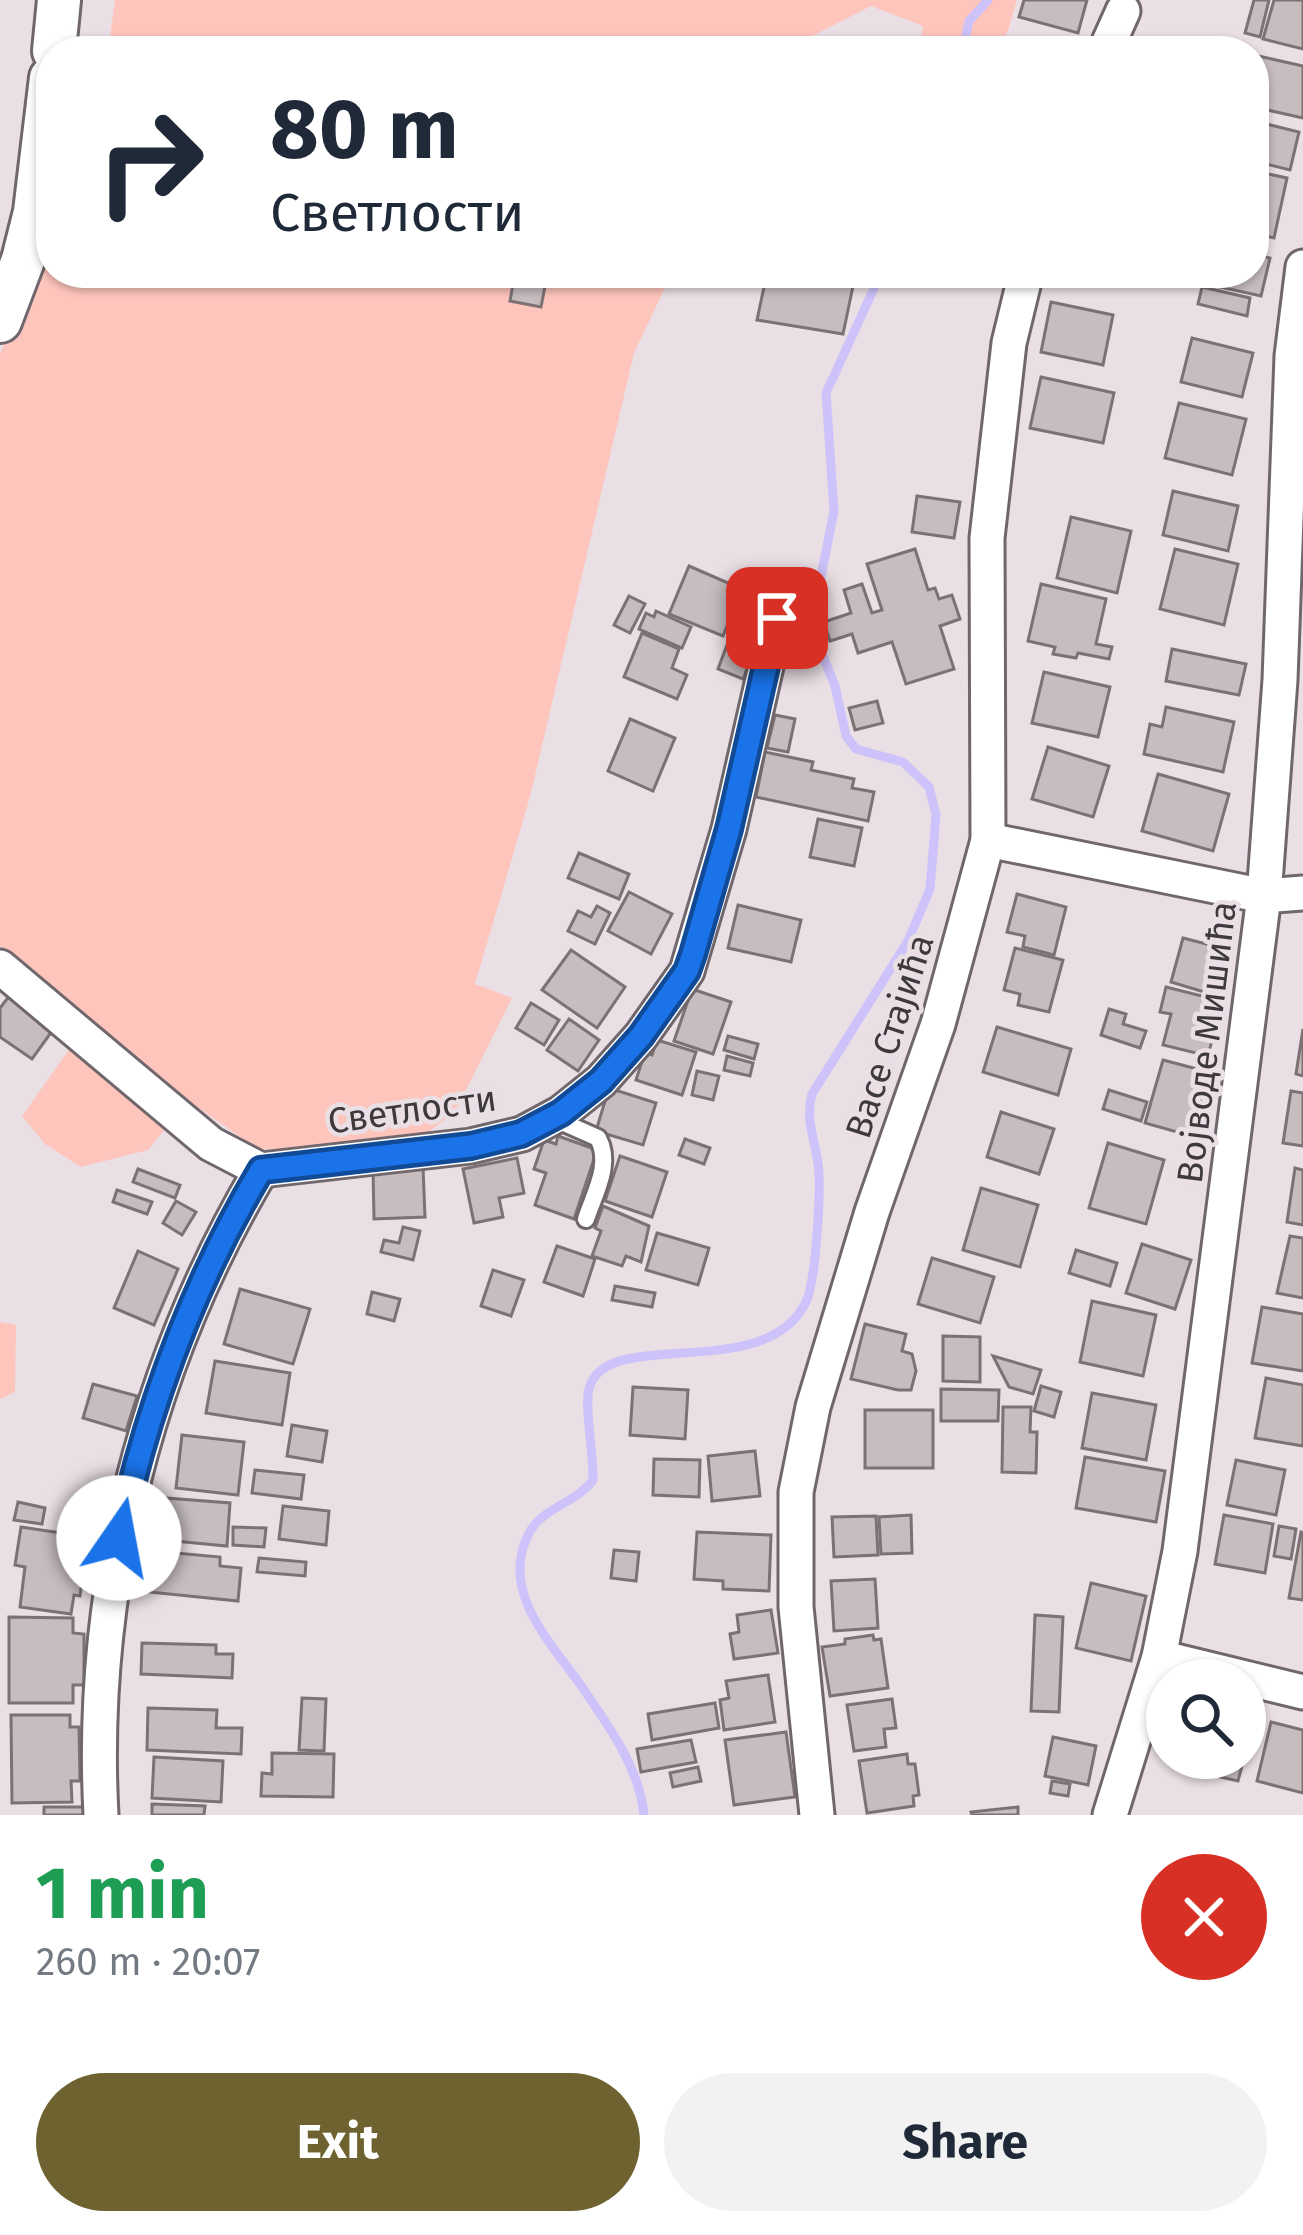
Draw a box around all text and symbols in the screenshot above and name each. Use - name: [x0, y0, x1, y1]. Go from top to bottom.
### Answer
- text: 80 m: [270, 79, 459, 180]
- icon: right: [72, 84, 228, 240]
- text: Светлости: [270, 181, 525, 245]
- pin: [726, 567, 828, 669]
- icon: arrive: [744, 585, 810, 651]
- street label: Војводе Мишића: [1168, 899, 1246, 1186]
- street label: Васе Стајића: [836, 929, 944, 1144]
- street label: Светлости: [325, 1076, 499, 1144]
- position arrow: [56, 1475, 182, 1601]
- map controls: [1146, 1659, 1266, 1779]
- button: search: [1146, 1659, 1266, 1779]
- text: 1 min: [36, 1851, 209, 1937]
- button: close: [1141, 1854, 1267, 1980]
- text: 260 m · 20:07: [36, 1939, 260, 1985]
- button: Exit: [36, 2073, 640, 2211]
- button: Share: [664, 2073, 1267, 2211]

